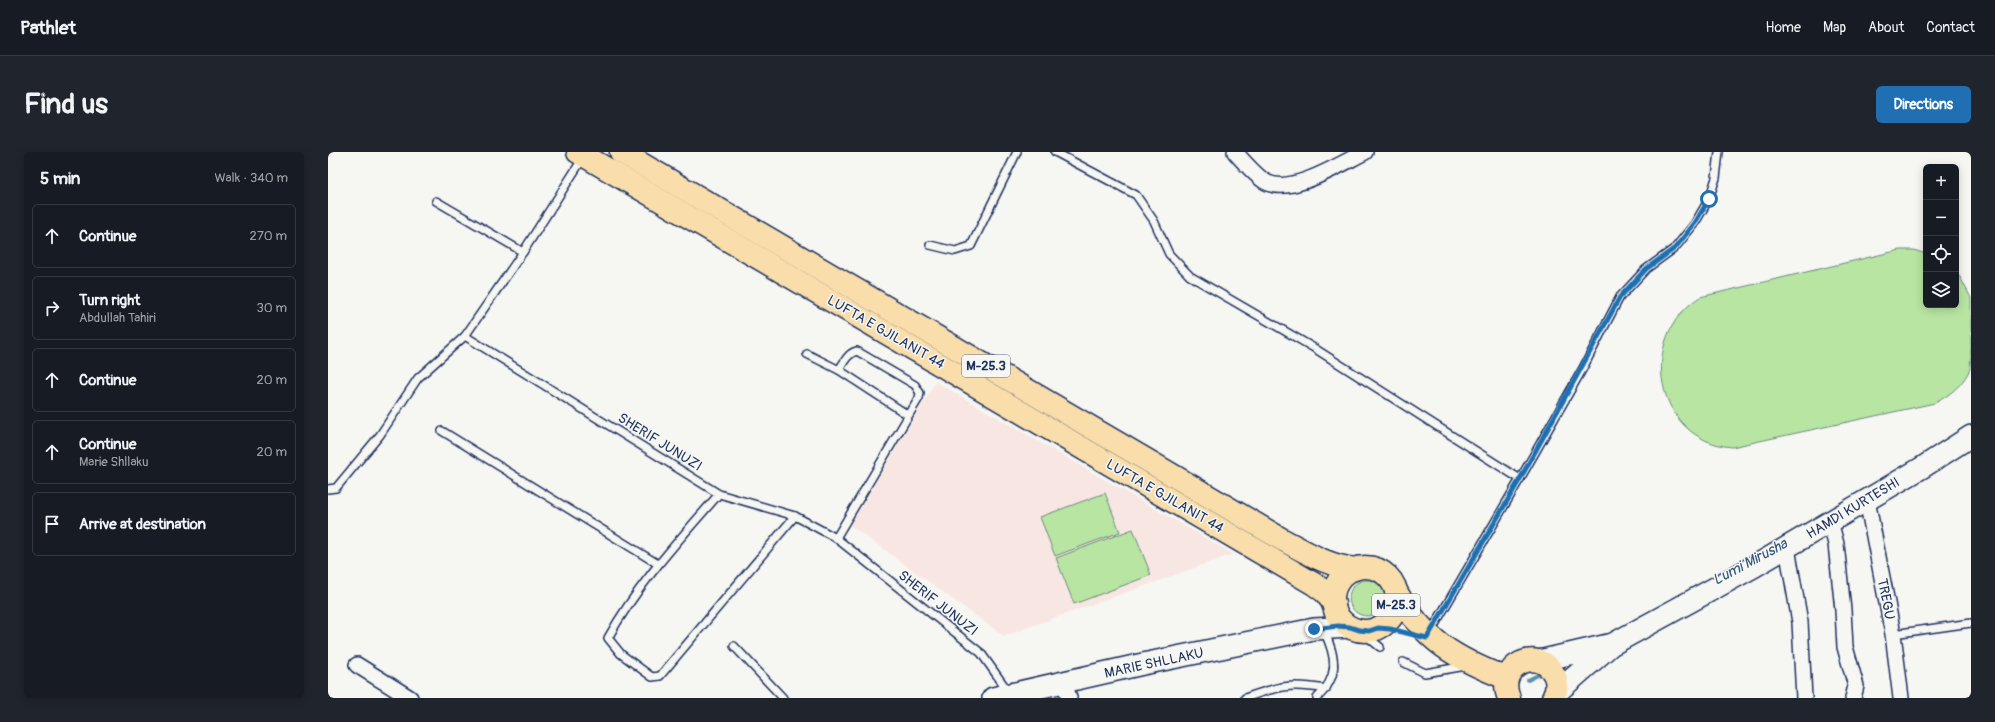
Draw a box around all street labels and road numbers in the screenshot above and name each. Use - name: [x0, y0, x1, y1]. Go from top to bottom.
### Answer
- street label: LUFTA E GJILANIT 44: [824, 291, 948, 373]
- road number: M-25.3: [962, 355, 1010, 377]
- street label: SHERIF JUNUZI: [615, 409, 705, 475]
- street label: LUFTA E GJILANIT 44: [1103, 455, 1227, 537]
- street label: HAMDI KURTESHI: [1803, 474, 1903, 542]
- street label: SHERIF JUNUZI: [895, 567, 981, 639]
- street label: TREGU: [1874, 577, 1898, 621]
- road number: M-25.3: [1372, 594, 1420, 616]
- street label: MARIE SHLLAKU: [1103, 644, 1205, 682]

